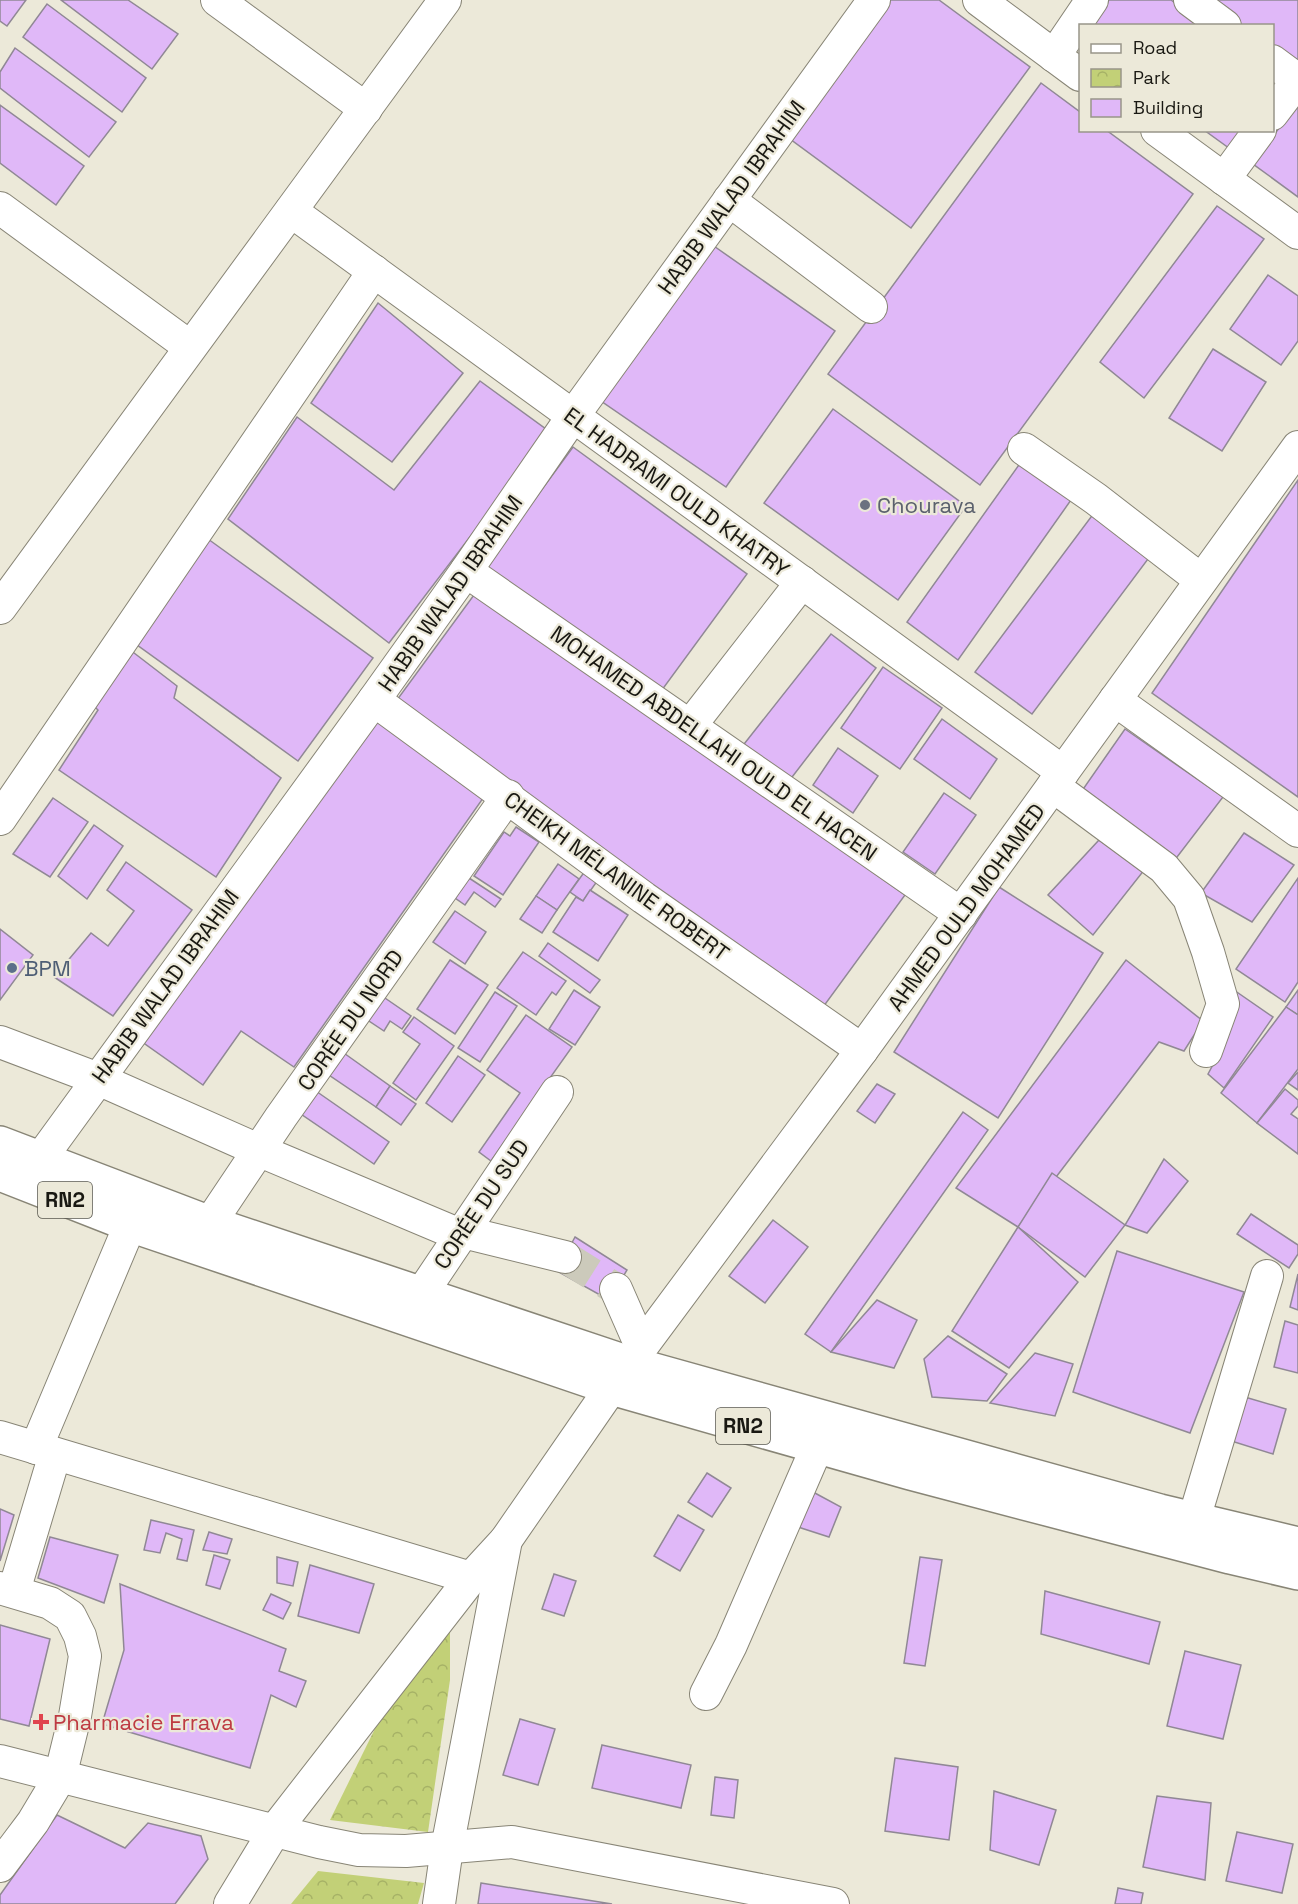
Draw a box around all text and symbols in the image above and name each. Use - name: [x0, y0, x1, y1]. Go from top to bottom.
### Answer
- legend: [1079, 24, 1274, 132]
- text: Road: [1133, 36, 1177, 59]
- text: Park: [1133, 66, 1171, 89]
- street label: HABIB WALAD IBRAHIM: [651, 94, 811, 300]
- text: Building: [1133, 96, 1203, 119]
- street label: EL HADRAMI OULD KHATRY: [559, 401, 796, 584]
- street label: HABIB WALAD IBRAHIM: [372, 489, 528, 697]
- place label: Chourava: [877, 491, 976, 519]
- marker: Chourava: [858, 498, 872, 512]
- street label: MOHAMED ABDELLAHI OULD EL HACEN: [545, 619, 883, 867]
- street label: CHEIKH MÉLANINE ROBERT: [499, 785, 735, 967]
- street label: AHMED OULD MOHAMED: [881, 798, 1051, 1016]
- street label: HABIB WALAD IBRAHIM: [85, 883, 245, 1089]
- street label: CORÉE DU NORD: [291, 944, 409, 1096]
- place label: BPM: [24, 954, 71, 982]
- marker: BPM: [5, 961, 19, 975]
- street label: CORÉE DU SUD: [427, 1134, 535, 1274]
- road number: RN2: [38, 1182, 92, 1218]
- road number: RN2: [716, 1408, 770, 1444]
- place label: Pharmacie Errava: [53, 1708, 234, 1736]
- marker: Pharmacie Errava: [34, 1715, 48, 1729]

